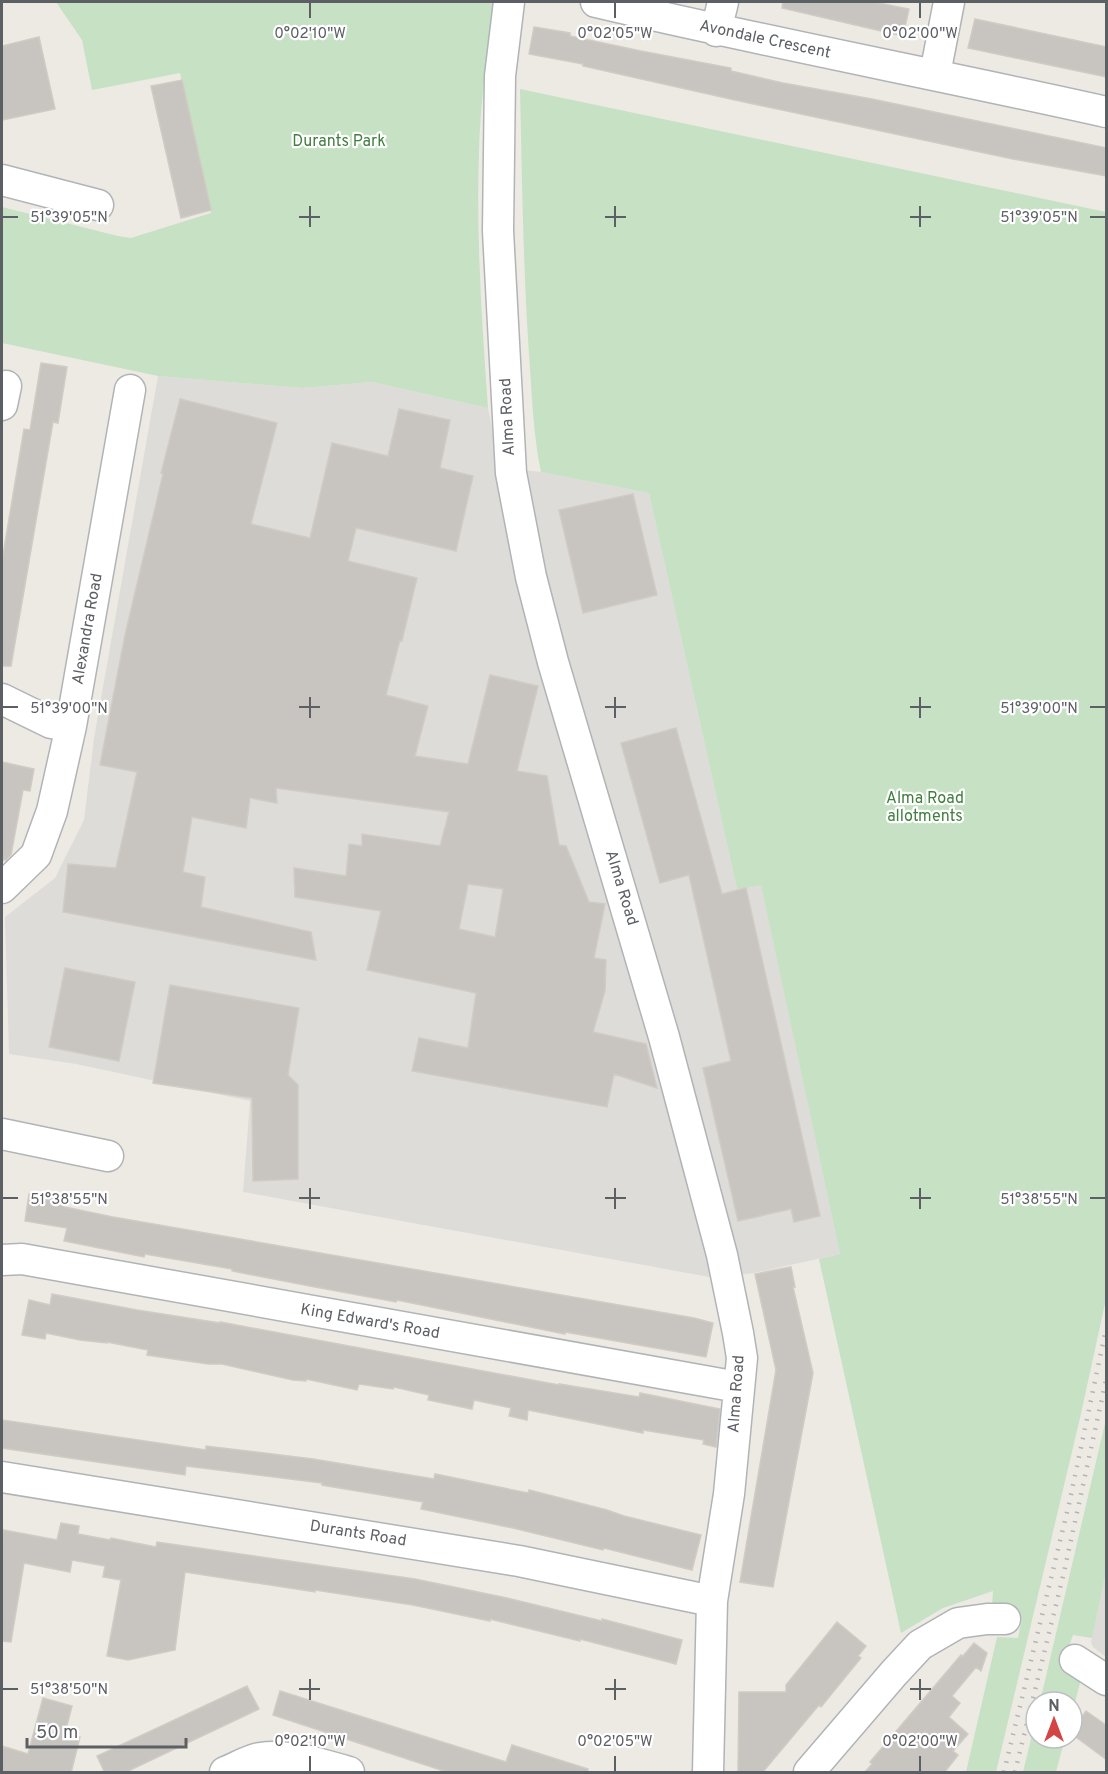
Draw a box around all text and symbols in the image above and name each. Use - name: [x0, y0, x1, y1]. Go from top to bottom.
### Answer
- street label: Avondale Crescent: [697, 16, 833, 64]
- text: 0°02'10"W: [274, 25, 346, 44]
- text: 0°02'05"W: [577, 25, 653, 44]
- text: 0°02'00"W: [882, 25, 958, 44]
- park label: Durants Park: [292, 132, 386, 152]
- text: 51°39'05"N: [30, 209, 108, 228]
- text: 51°39'05"N: [1000, 209, 1078, 228]
- street label: Alma Road: [496, 378, 520, 456]
- street label: Alexandra Road: [68, 572, 108, 686]
- text: 51°39'00"N: [30, 700, 108, 719]
- text: 51°39'00"N: [1000, 700, 1078, 719]
- park label: Alma Road allotments: [886, 789, 964, 827]
- street label: Alma Road: [600, 848, 642, 928]
- text: 51°38'55"N: [30, 1191, 108, 1210]
- text: 51°38'55"N: [1000, 1191, 1078, 1210]
- street label: King Edward's Road: [299, 1300, 441, 1344]
- street label: Alma Road: [724, 1354, 750, 1434]
- street label: Durants Road: [308, 1516, 408, 1552]
- text: 51°38'50"N: [30, 1681, 108, 1700]
- north arrow: [1024, 1690, 1084, 1750]
- text: N: [1048, 1697, 1060, 1717]
- scale bar: [27, 1711, 186, 1749]
- text: 50 m: [36, 1722, 78, 1745]
- text: 0°02'10"W: [274, 1733, 346, 1752]
- text: 0°02'05"W: [577, 1733, 653, 1752]
- text: 0°02'00"W: [882, 1733, 958, 1752]

